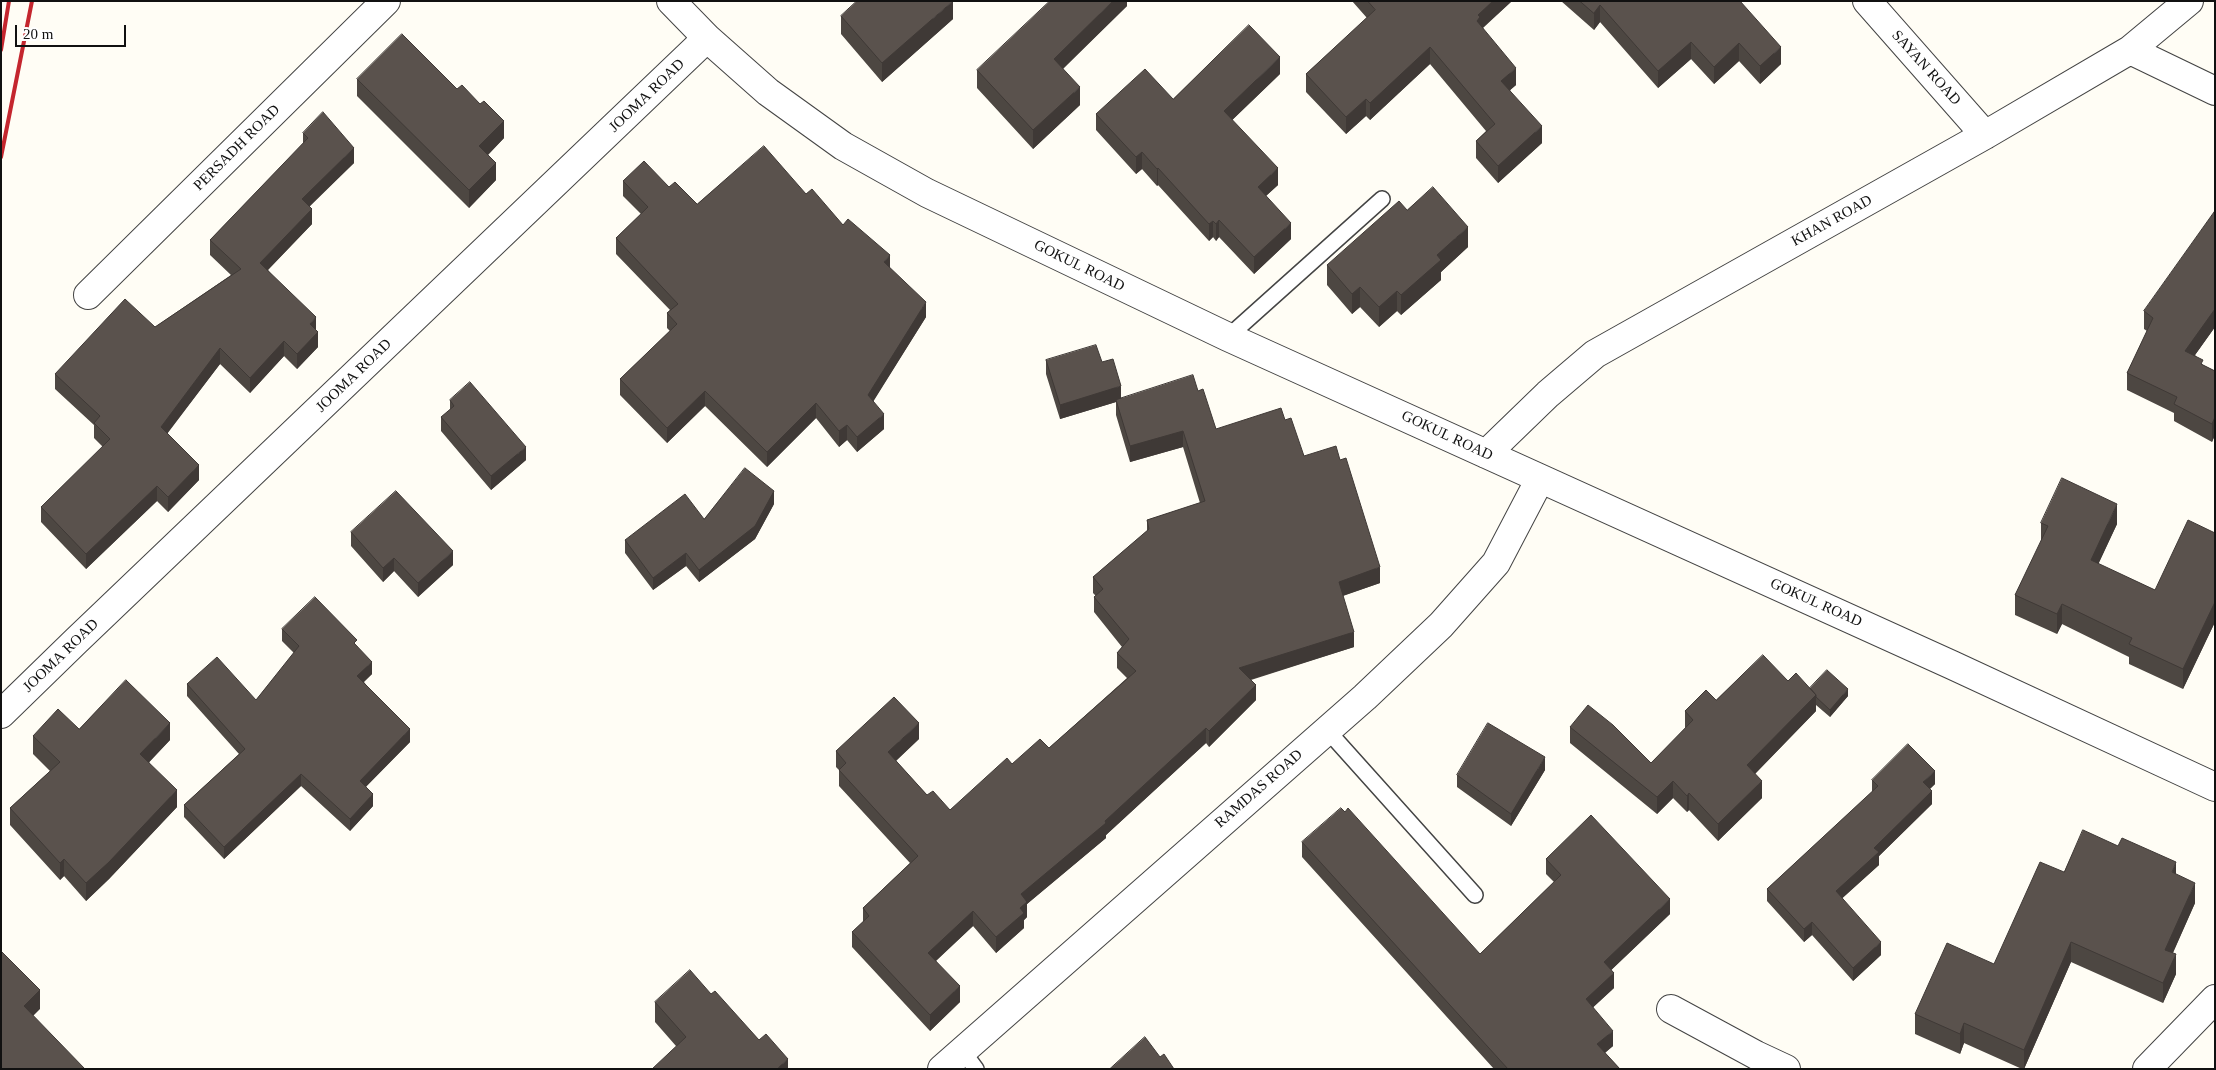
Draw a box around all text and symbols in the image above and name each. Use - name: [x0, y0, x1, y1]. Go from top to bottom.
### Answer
- scale bar: [18, 15, 129, 47]
- text: 20 m: [23, 26, 53, 42]
- street label: SAYAN ROAD: [1888, 27, 1964, 109]
- street label: JOOMA ROAD: [606, 56, 688, 136]
- street label: PERSADH ROAD: [190, 101, 284, 195]
- street label: KHAN ROAD: [1788, 191, 1876, 251]
- street label: GOKUL ROAD: [1031, 236, 1127, 296]
- street label: JOOMA ROAD: [313, 336, 395, 416]
- street label: GOKUL ROAD: [1398, 407, 1496, 465]
- street label: GOKUL ROAD: [1767, 575, 1865, 631]
- street label: JOOMA ROAD: [20, 616, 102, 696]
- street label: RAMDAS ROAD: [1211, 746, 1307, 832]

